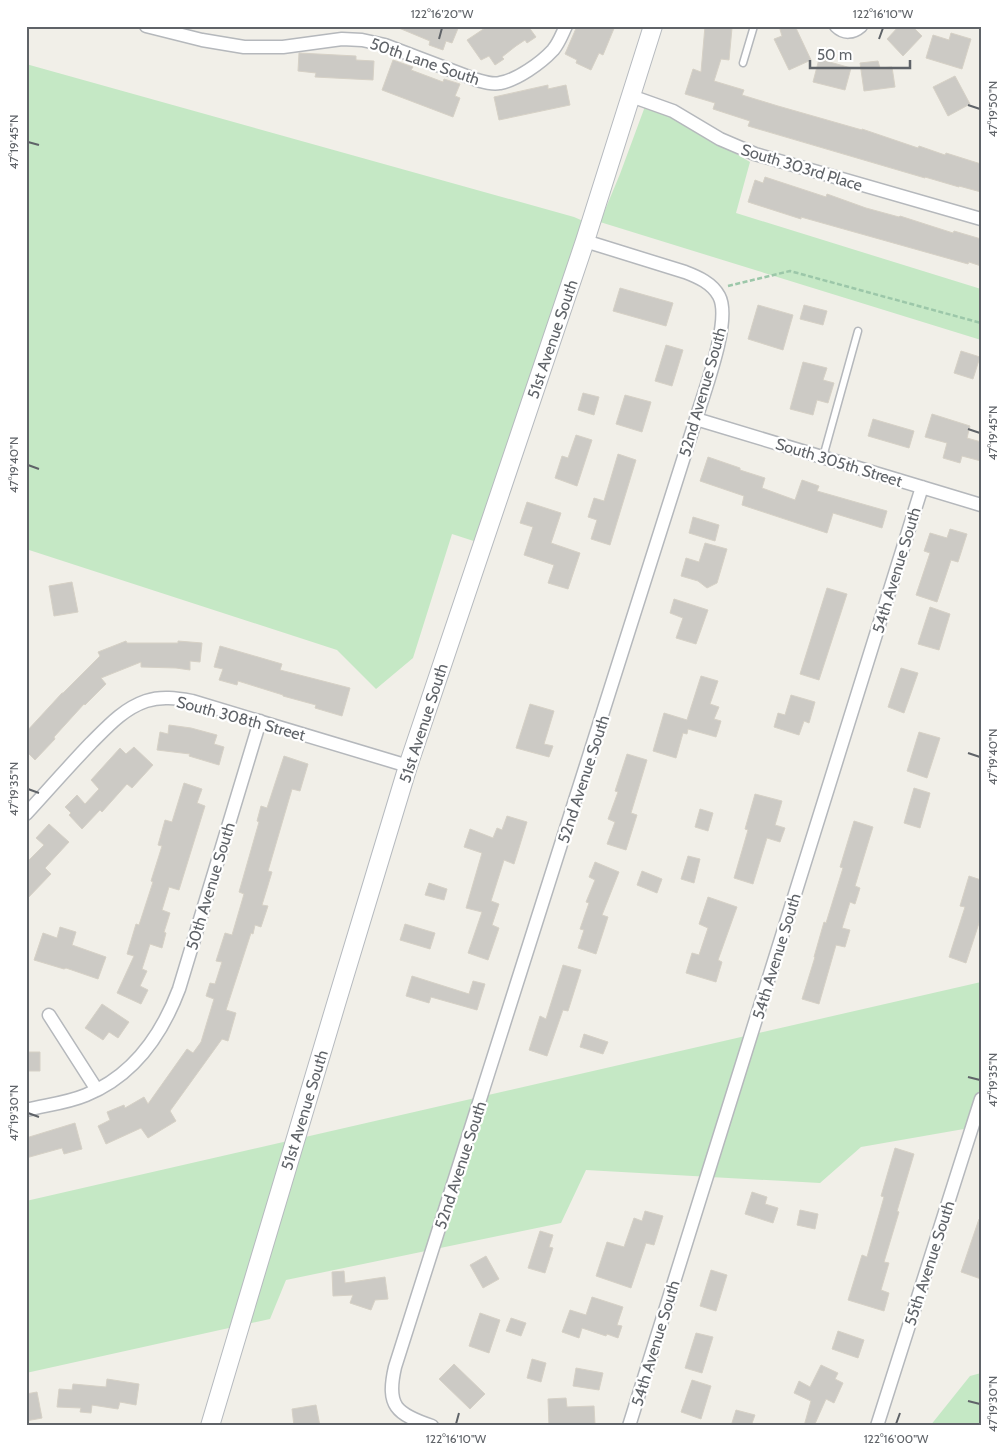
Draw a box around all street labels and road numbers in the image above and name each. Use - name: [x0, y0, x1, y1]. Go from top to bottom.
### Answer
- street label: 50th Lane South: [368, 34, 482, 89]
- street label: South 303rd Place: [739, 140, 865, 195]
- street label: 51st Avenue South: [523, 277, 582, 401]
- street label: 52nd Avenue South: [675, 325, 730, 459]
- street label: South 305th Street: [773, 434, 905, 491]
- street label: 54th Avenue South: [868, 505, 925, 635]
- street label: 51st Avenue South: [395, 661, 452, 785]
- street label: South 308th Street: [174, 692, 308, 745]
- street label: 52nd Avenue South: [554, 713, 613, 846]
- street label: 50th Avenue South: [182, 820, 239, 952]
- street label: 54th Avenue South: [748, 891, 805, 1021]
- street label: 51st Avenue South: [277, 1048, 332, 1172]
- street label: 52nd Avenue South: [431, 1099, 490, 1232]
- street label: 55th Avenue South: [900, 1198, 959, 1328]
- street label: 54th Avenue South: [627, 1278, 684, 1408]

